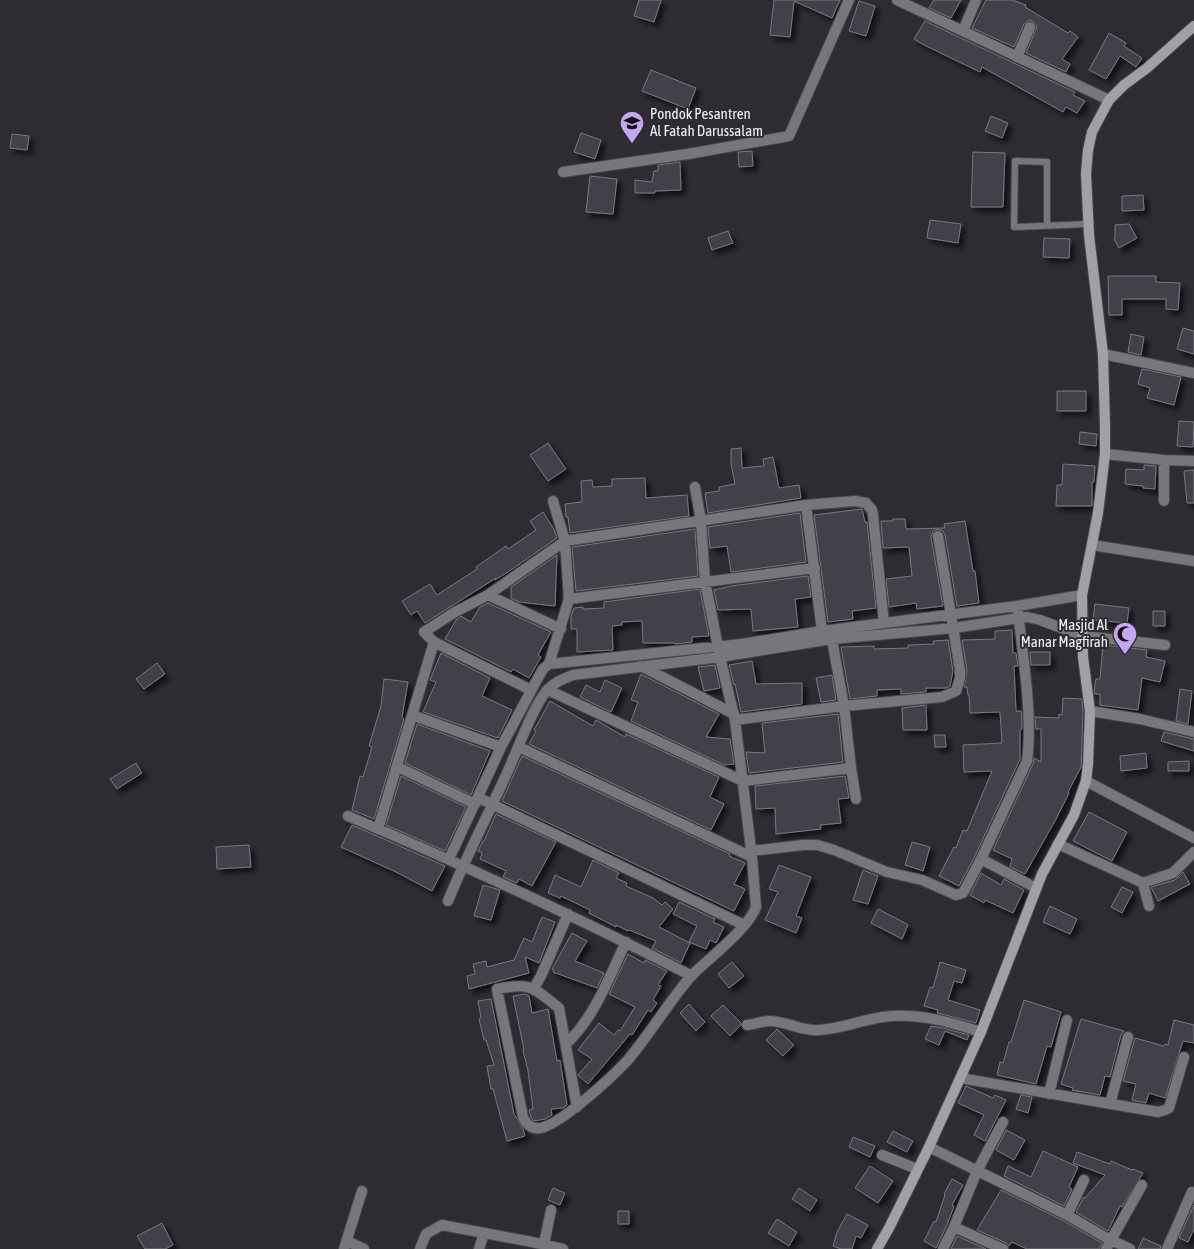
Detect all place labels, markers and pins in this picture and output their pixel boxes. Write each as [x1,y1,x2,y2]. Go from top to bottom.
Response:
place label: Pondok Pesantren Al Fatah Darussalam [650,105,763,139]
school or university icon: Pondok Pesantren Al Fatah Darussalam [619,110,645,144]
place label: Masjid Al Manar Magfirah [1021,616,1108,650]
mosque icon: Masjid Al Manar Magfirah [1112,621,1138,655]

